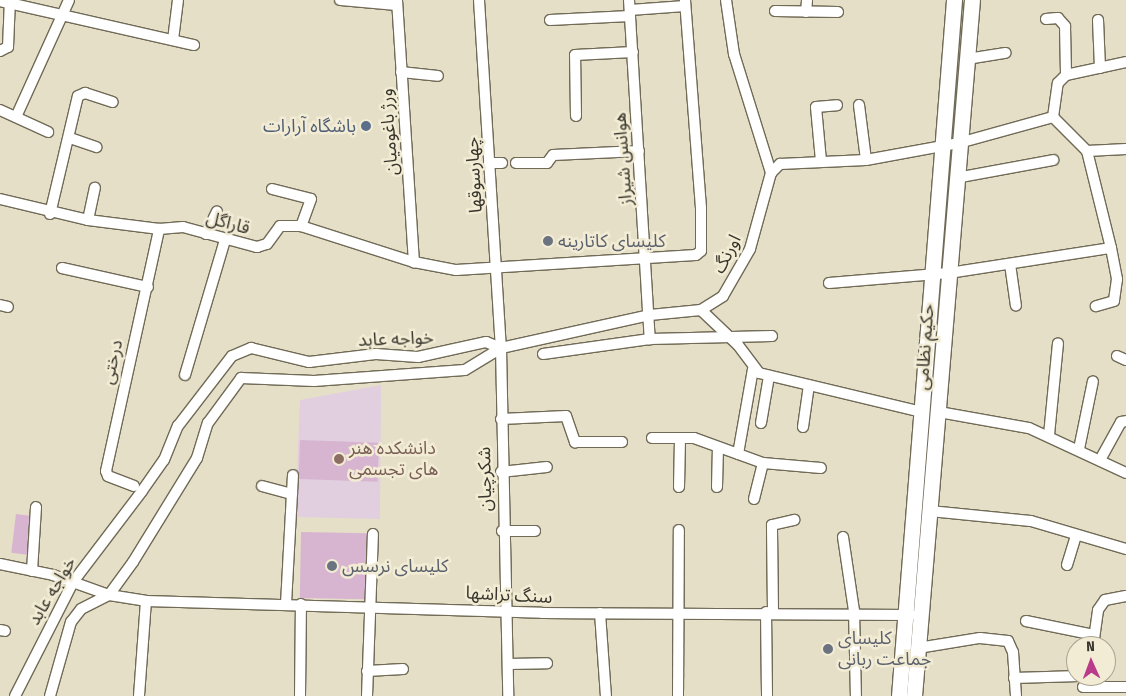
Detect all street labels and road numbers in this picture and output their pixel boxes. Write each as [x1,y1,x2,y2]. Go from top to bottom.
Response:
street label: ورژ باغومیان [375,88,403,176]
street label: هوانس شیراز [609,112,637,206]
street label: چهارسوقها [461,136,487,214]
street label: قاراگل [204,207,252,239]
street label: اورنگ [708,231,746,277]
street label: حکیم نظامی [911,303,939,391]
street label: خواجه عابد [358,327,434,351]
street label: درختی [96,338,128,386]
street label: شکرچیان [474,447,496,511]
street label: خواجه عابد [23,553,81,629]
street label: سنگ تراشها [465,582,553,608]

